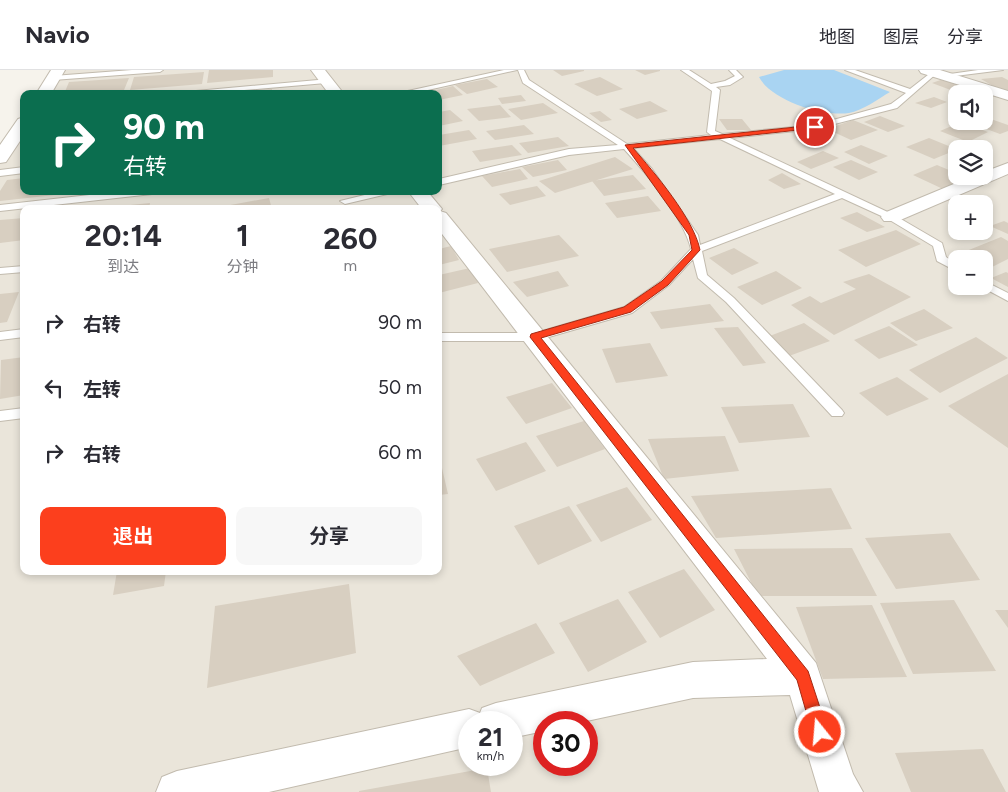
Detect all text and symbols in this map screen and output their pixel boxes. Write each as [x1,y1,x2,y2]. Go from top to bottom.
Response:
text: Navio [25,20,90,49]
text: 地图 [819,26,855,48]
text: 图层 [883,26,919,48]
text: 分享 [947,26,983,48]
map controls [948,85,993,295]
button: sound [948,85,993,130]
text: 90 m [123,106,205,148]
pin [794,106,836,148]
icon: right [40,110,105,175]
icon: arrive [801,113,829,141]
button: layers [948,140,993,185]
text: 右转 [123,153,167,180]
button: + [948,195,993,240]
text: 20:14 [85,217,162,254]
text: 1 [236,217,249,254]
text: 260 [323,220,377,257]
button: − [948,250,993,295]
text: m [344,256,357,275]
text: 到达 [107,257,139,276]
text: 分钟 [227,257,259,276]
icon: right [40,309,68,337]
text: 90 m [378,311,422,334]
text: 右转 [83,313,121,336]
icon: left [40,374,68,402]
text: 50 m [378,376,422,399]
text: 左转 [83,378,121,401]
icon: right [40,439,68,467]
text: 60 m [378,441,422,464]
text: 右转 [83,443,121,466]
button: 退出 [40,507,226,565]
button: 分享 [236,507,422,565]
position arrow [793,705,845,757]
speed limit sign: 30 [533,711,598,776]
text: 21 [478,722,503,752]
text: km/h [477,749,504,763]

